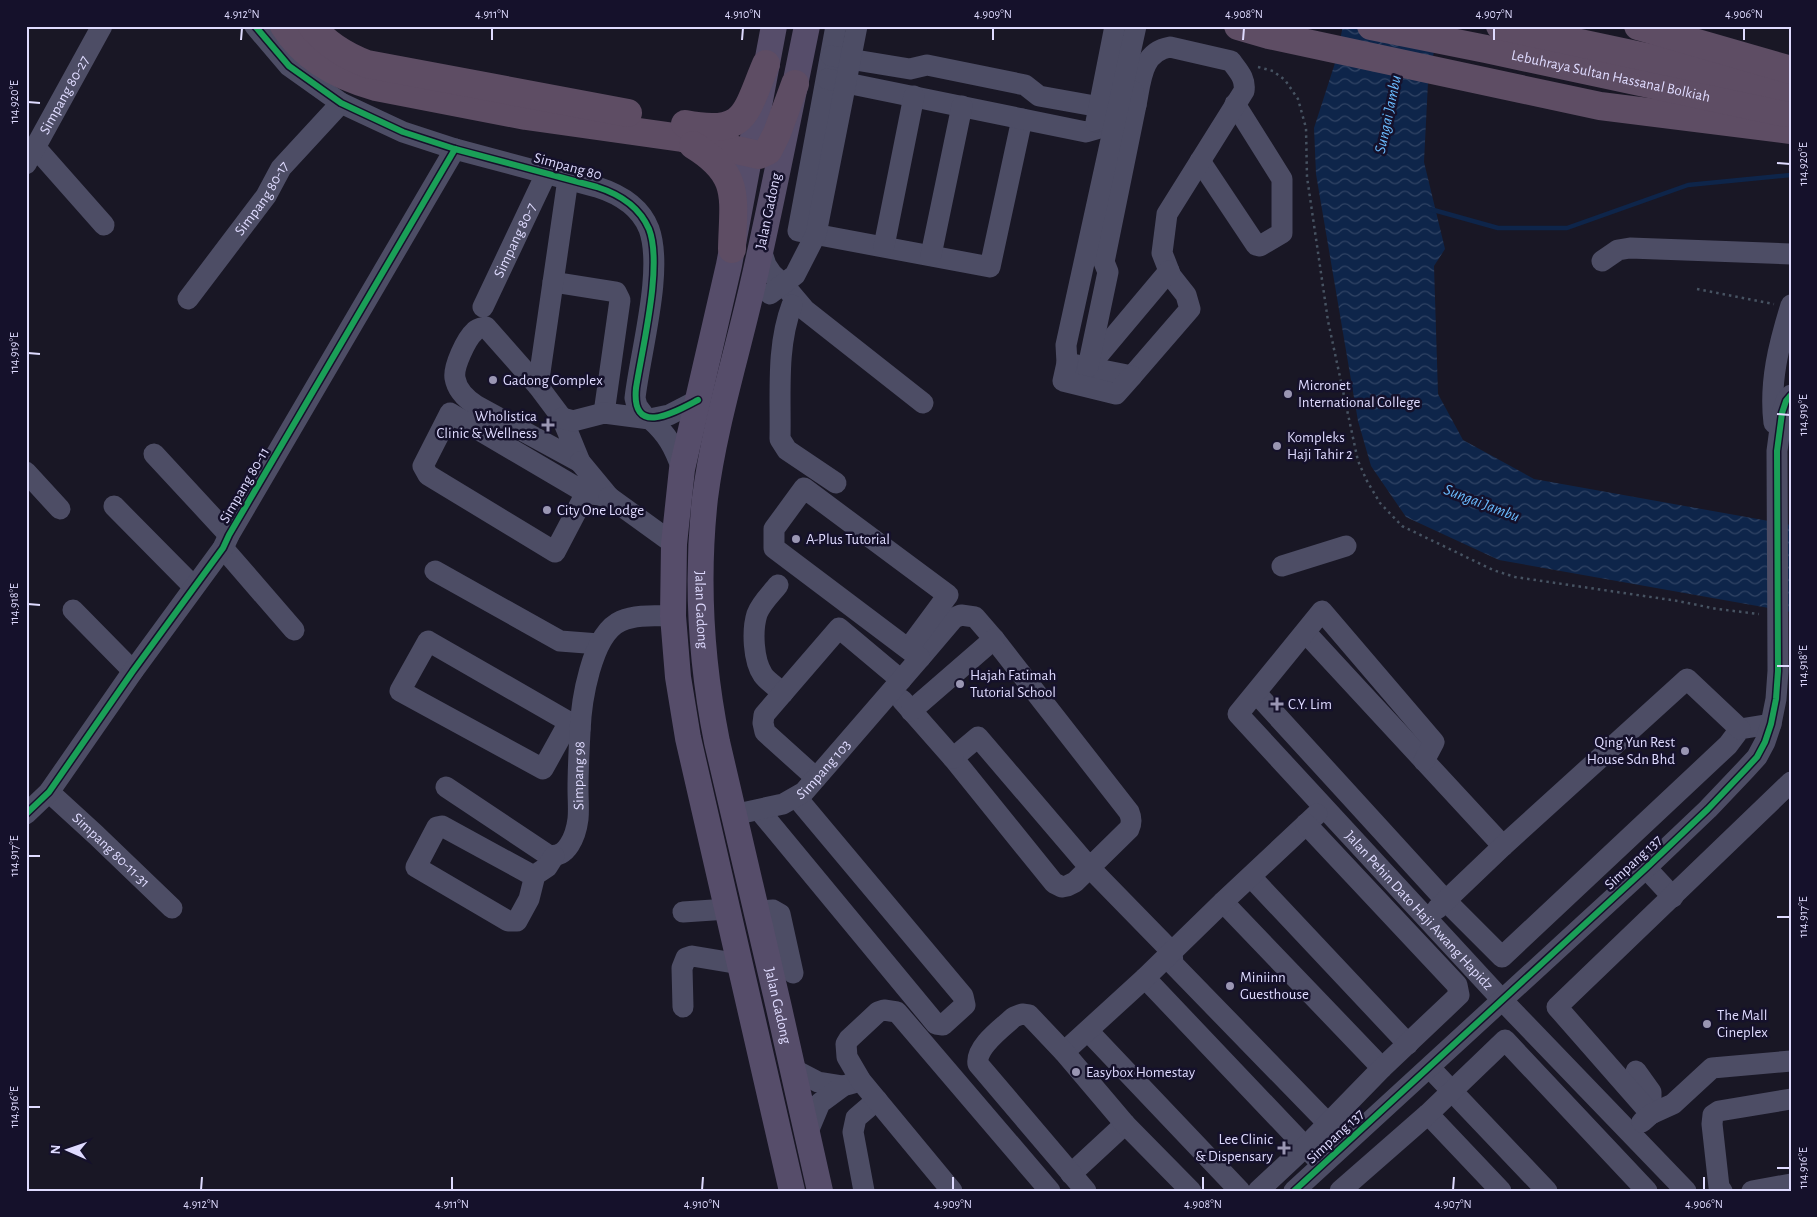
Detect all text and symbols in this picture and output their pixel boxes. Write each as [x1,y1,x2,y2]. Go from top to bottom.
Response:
text: 4.912°N [224,8,260,20]
text: 4.911°N [475,8,509,20]
text: 4.910°N [725,8,761,20]
text: 4.909°N [974,8,1012,20]
text: 4.908°N [1225,8,1263,20]
text: 4.907°N [1475,8,1513,20]
text: 4.906°N [1725,8,1763,20]
street label: Lebuhraya Sultan Hassanal Bolkiah [1510,48,1712,105]
street label: Simpang 80-27 [37,53,92,137]
water label: Sungai Jambu [1372,74,1404,155]
text: 114.920°E [8,80,20,124]
text: 114.920°E [1797,142,1809,186]
street label: Simpang 80 [532,150,604,183]
street label: Simpang 80-17 [232,158,292,238]
street label: Jalan Gadong [753,171,784,251]
street label: Simpang 80-7 [491,201,539,280]
text: 114.919°E [8,332,20,374]
place label: Gadong Complex [503,373,603,388]
marker: Gadong Complex [487,374,499,386]
place label: Micronet International College [1298,378,1420,410]
marker: Micronet International College [1282,388,1294,400]
text: 114.919°E [1797,394,1809,436]
place label: Wholistica Clinic & Wellness [437,409,537,441]
marker: Wholistica Clinic & Wellness [541,418,555,432]
place label: Kompleks Haji Tahir 2 [1287,430,1353,462]
marker: Kompleks Haji Tahir 2 [1271,440,1283,452]
street label: Simpang 80-11 [217,445,272,526]
water label: Sungai Jambu [1442,481,1522,525]
place label: City One Lodge [557,503,644,518]
marker: City One Lodge [541,504,553,516]
place label: A-Plus Tutorial [806,532,890,547]
marker: A-Plus Tutorial [790,533,802,545]
street label: Jalan Gadong [693,571,711,650]
text: 114.918°E [8,583,20,625]
text: 114.918°E [1797,645,1809,687]
place label: Hajah Fatimah Tutorial School [970,668,1056,700]
marker: Hajah Fatimah Tutorial School [954,678,966,690]
marker: C.Y. Lim [1270,697,1284,711]
place label: C.Y. Lim [1288,697,1332,712]
place label: Qing Yun Rest House Sdn Bhd [1587,735,1675,767]
street label: Simpang 103 [794,737,854,803]
street label: Simpang 98 [571,741,588,810]
marker: Qing Yun Rest House Sdn Bhd [1679,745,1691,757]
street label: Simpang 80-11-31 [69,810,153,890]
street label: Jalan Pehin Dato Haji Awang Hapidz [1342,828,1496,993]
street label: Simpang 137 [1602,832,1665,892]
text: 114.917°E [8,835,20,876]
text: 114.917°E [1797,896,1809,937]
street label: Jalan Gadong [762,966,794,1046]
place label: Miniinn Guesthouse [1240,970,1309,1002]
marker: Miniinn Guesthouse [1224,980,1236,992]
place label: The Mall Cineplex [1717,1008,1768,1040]
marker: The Mall Cineplex [1701,1018,1713,1030]
place label: Easybox Homestay [1086,1065,1196,1080]
marker: Easybox Homestay [1070,1066,1082,1078]
text: 114.916°E [8,1086,20,1128]
street label: Simpang 137 [1304,1106,1367,1166]
north arrow [42,1124,92,1174]
place label: Lee Clinic & Dispensary [1195,1132,1274,1164]
marker: Lee Clinic & Dispensary [1277,1141,1291,1155]
text: N [49,1144,63,1155]
text: 114.916°E [1797,1147,1809,1189]
text: 4.912°N [183,1198,219,1210]
text: 4.911°N [435,1198,469,1210]
text: 4.910°N [684,1198,720,1210]
text: 4.909°N [934,1198,972,1210]
text: 4.908°N [1184,1198,1222,1210]
text: 4.907°N [1434,1198,1472,1210]
text: 4.906°N [1685,1198,1723,1210]

